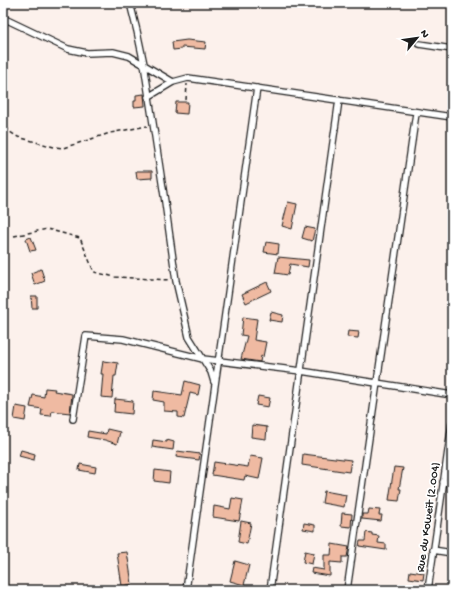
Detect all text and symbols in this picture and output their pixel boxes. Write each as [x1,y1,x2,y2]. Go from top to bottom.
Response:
north arrow [397,18,437,58]
text: N [417,28,431,40]
street label: Rue du Koweït (2.004) [414,461,444,573]

